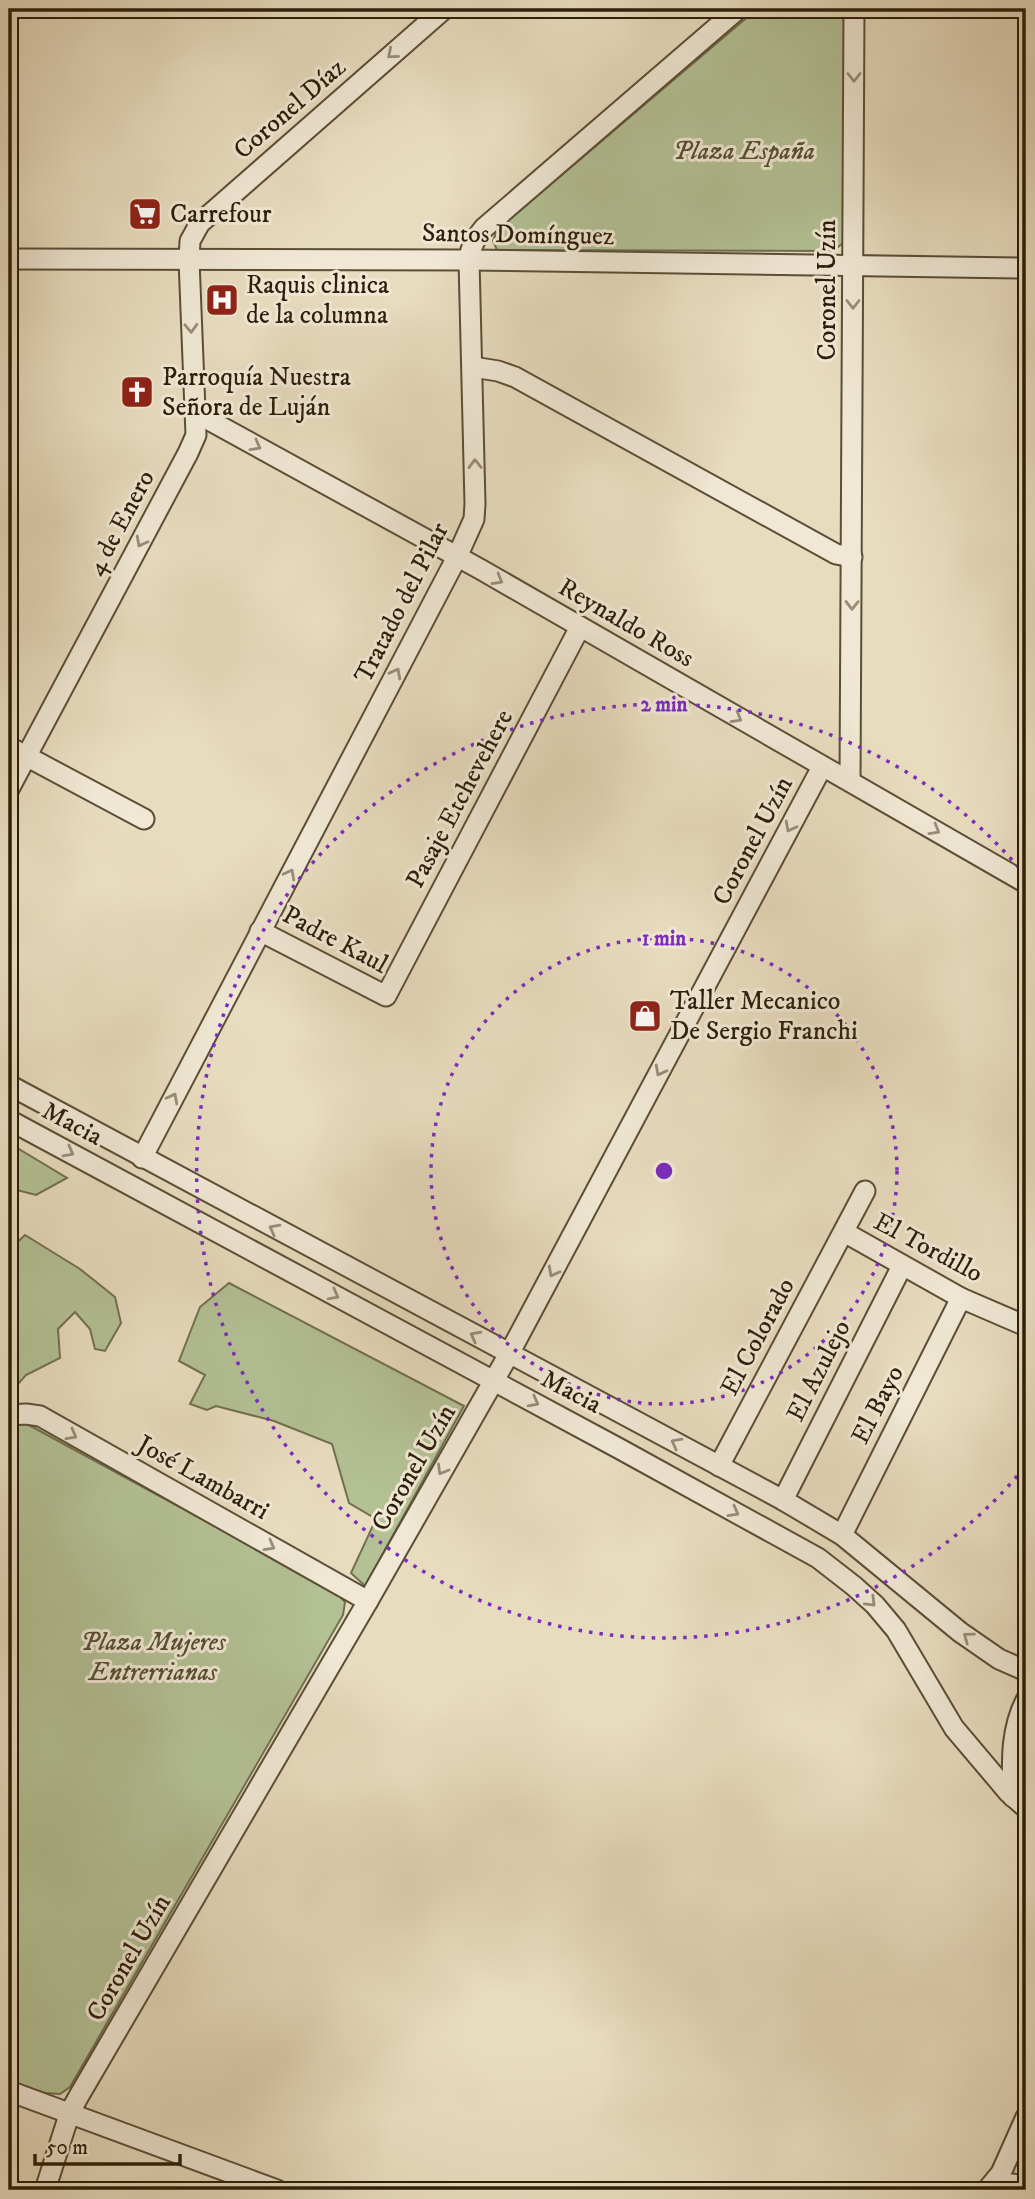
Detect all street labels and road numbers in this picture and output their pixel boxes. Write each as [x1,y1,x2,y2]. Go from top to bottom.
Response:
street label: Coronel Díaz [227,51,353,167]
street label: Santos Domínguez [422,217,614,253]
street label: Coronel Uzín [811,219,844,360]
street label: 4 de Enero [79,465,163,581]
street label: Tratado del Pilar [347,517,457,689]
street label: Reynaldo Ross [552,571,700,675]
street label: Pasaje Etchevehere [399,704,521,894]
street label: Coronel Uzín [705,771,801,911]
street label: Padre Kaul [277,898,394,982]
street label: Macia [36,1094,108,1154]
street label: El Tordillo [868,1206,988,1290]
street label: El Colorado [713,1273,803,1401]
street label: El Azulejo [779,1315,859,1427]
street label: El Bayo [844,1360,912,1450]
street label: Macia [535,1362,607,1422]
street label: Coronel Uzín [364,1398,464,1537]
street label: José Lambarri [129,1427,275,1528]
street label: Coronel Uzín [79,1888,179,2027]

